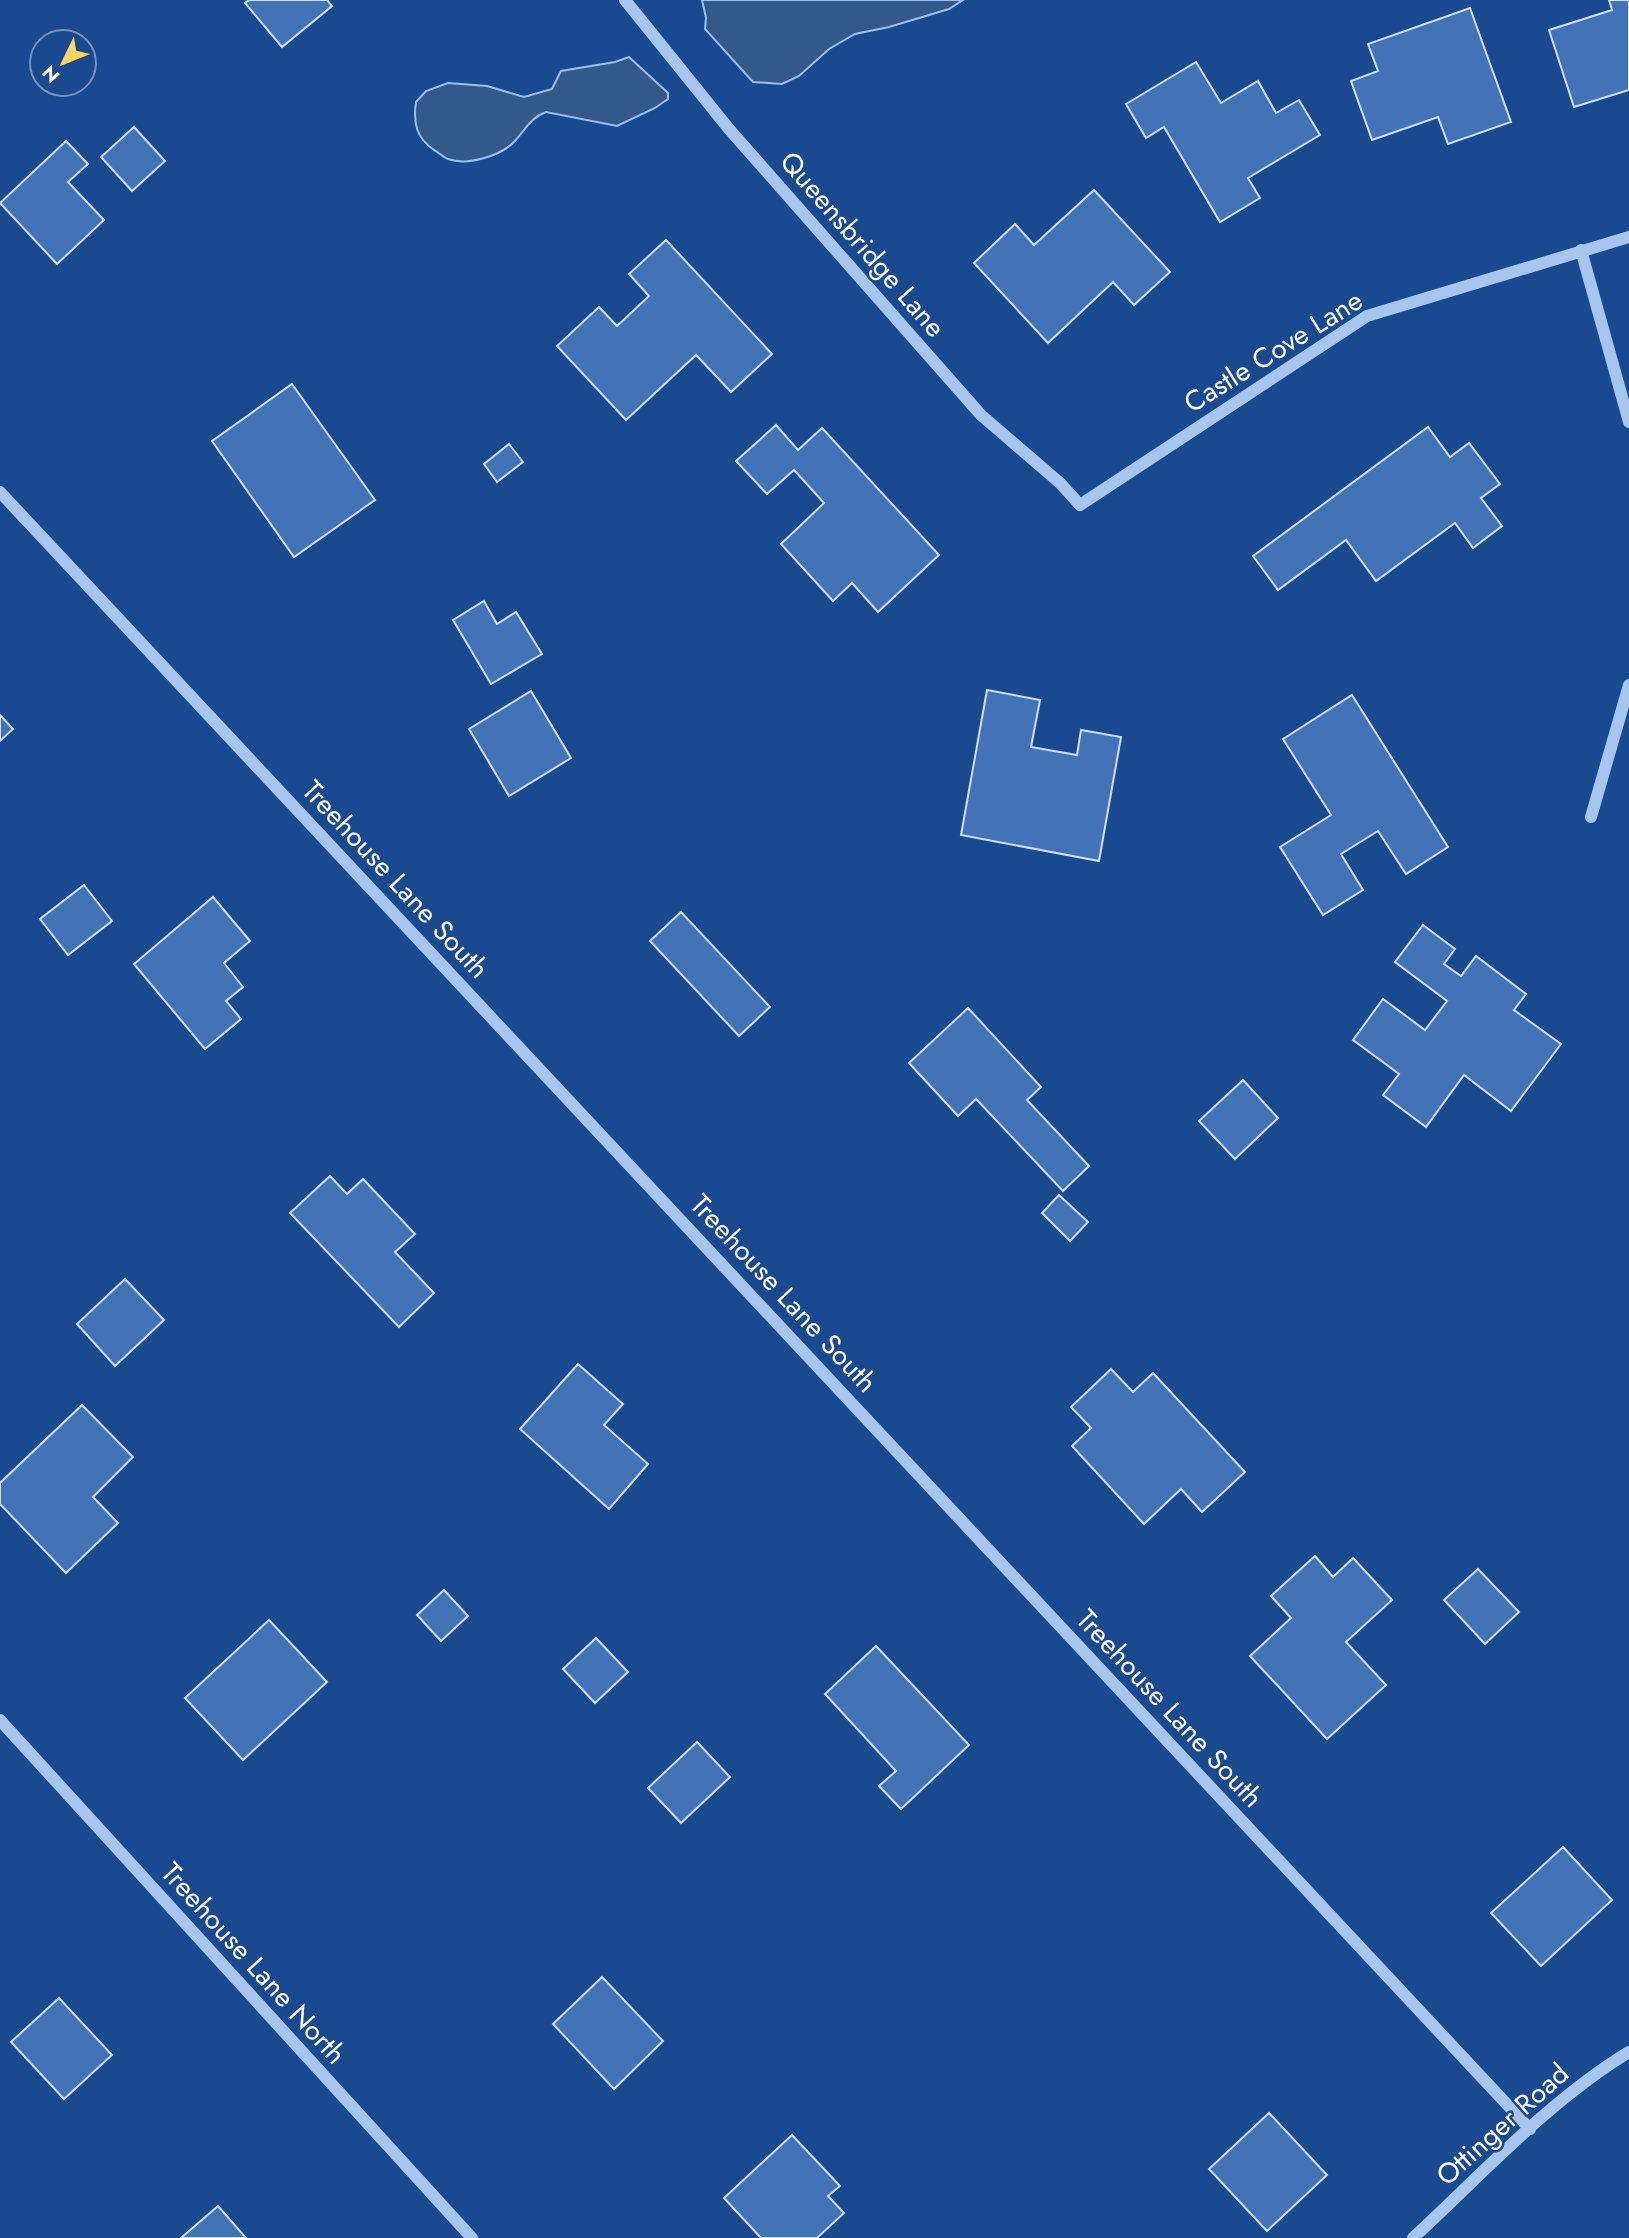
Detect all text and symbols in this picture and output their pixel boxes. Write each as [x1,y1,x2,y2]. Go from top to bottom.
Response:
north arrow [28,28,98,98]
text: N [36,60,66,89]
street label: Queensbridge Lane [770,142,955,346]
street label: Castle Cove Lane [1176,280,1371,423]
street label: Treehouse Lane South [293,771,499,988]
street label: Treehouse Lane South [681,1185,887,1402]
street label: Treehouse Lane South [1067,1600,1273,1817]
street label: Treehouse Lane North [152,1853,356,2073]
street label: Ottinger Road [1427,2053,1578,2195]

